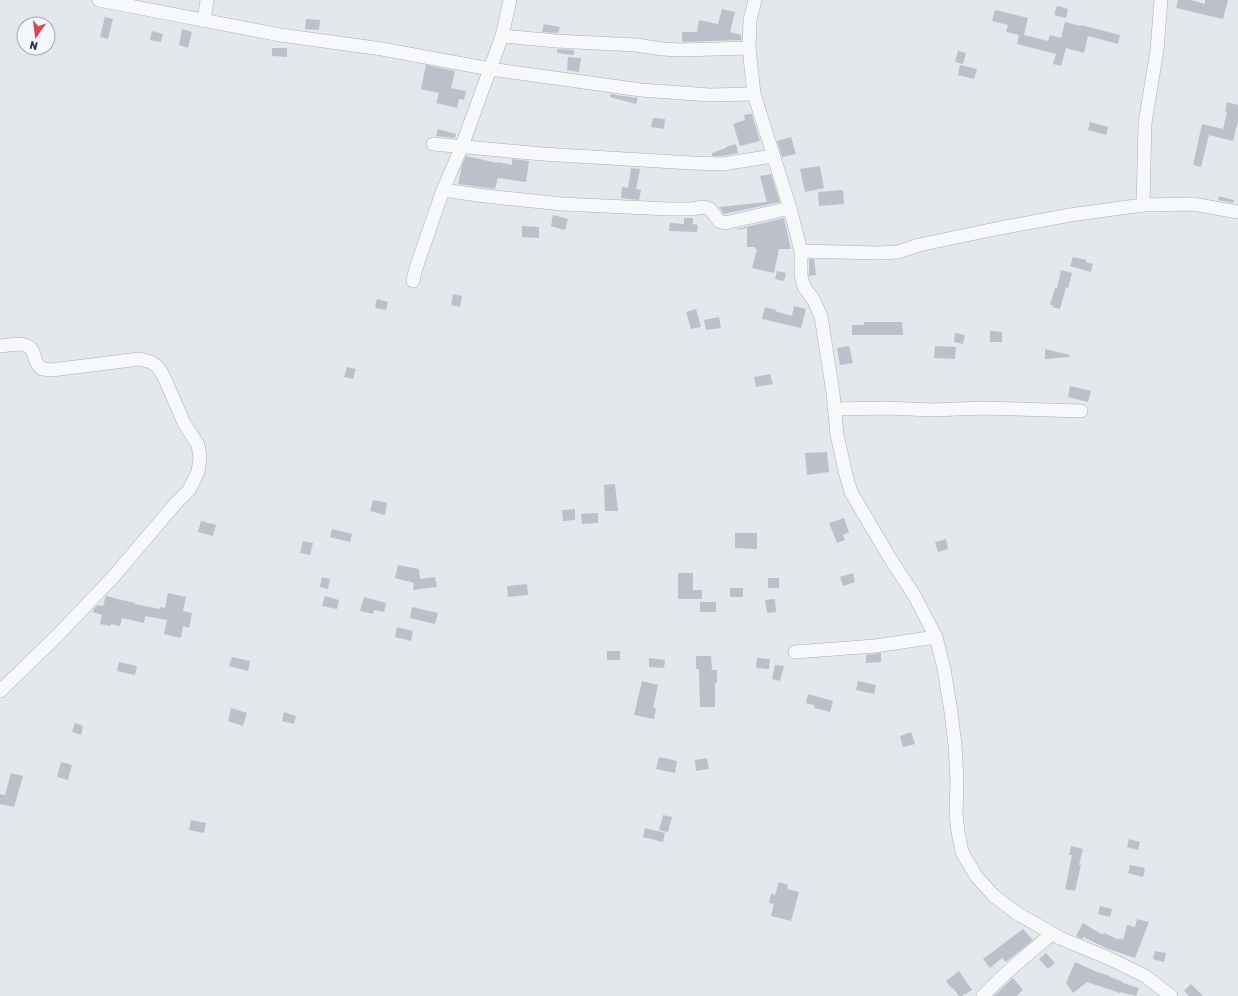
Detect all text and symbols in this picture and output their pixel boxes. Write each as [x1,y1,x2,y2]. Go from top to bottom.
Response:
north arrow [16,16,56,56]
text: N [28,38,39,52]

